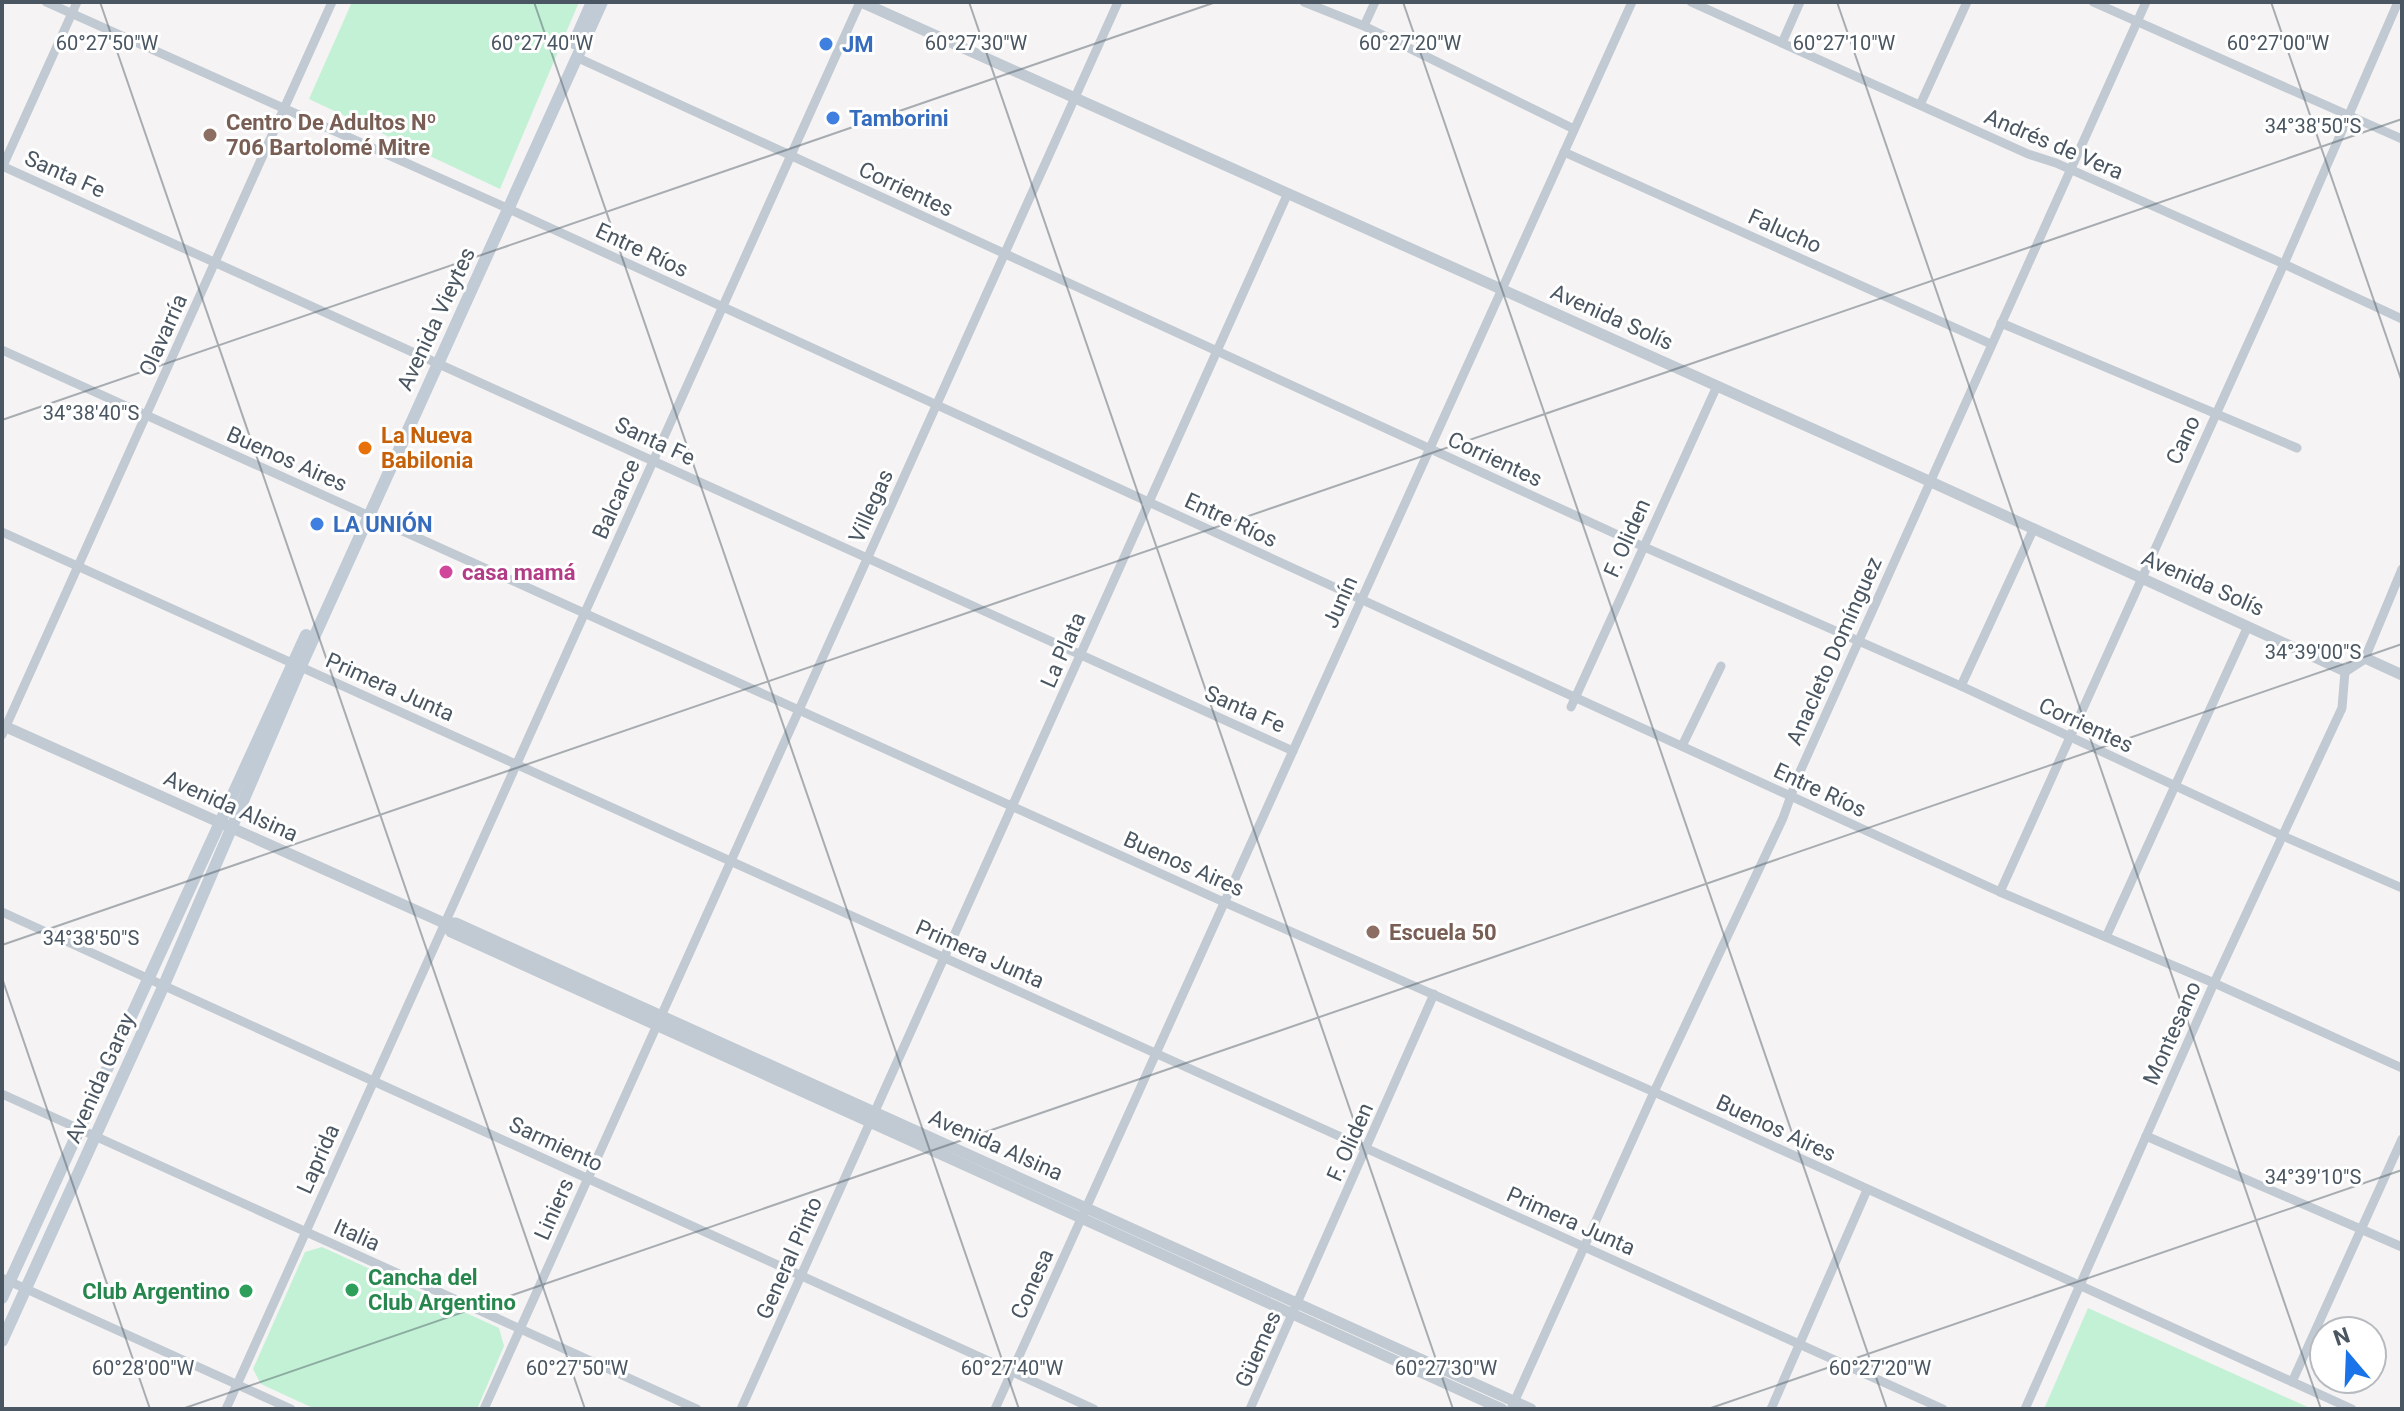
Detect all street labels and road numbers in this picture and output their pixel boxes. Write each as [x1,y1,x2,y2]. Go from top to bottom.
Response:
street label: Andrés de Vera [1981,104,2127,184]
street label: Santa Fe [21,145,109,203]
street label: Corrientes [855,156,957,222]
street label: Falucho [1745,204,1825,258]
street label: Entre Ríos [592,218,692,282]
street label: Avenida Vieytes [392,244,480,394]
street label: Avenida Solís [1547,279,1677,355]
street label: Olavarría [134,290,192,380]
street label: Santa Fe [611,412,699,470]
street label: Cano [2161,412,2205,468]
street label: Buenos Aires [223,421,351,497]
street label: Corrientes [1444,426,1546,492]
street label: Balcarce [587,455,645,543]
street label: Villegas [844,466,898,546]
street label: Entre Ríos [1181,488,1281,552]
street label: F. Oliden [1599,495,1655,581]
street label: Avenida Solís [2138,545,2268,621]
street label: Anacleto Domínguez [1781,553,1887,749]
street label: Junín [1318,572,1362,632]
street label: La Plata [1035,609,1091,691]
street label: Primera Junta [322,648,458,726]
street label: Santa Fe [1201,680,1289,738]
street label: Corrientes [2035,692,2137,758]
street label: Entre Ríos [1770,758,1870,822]
street label: Avenida Alsina [160,765,302,847]
street label: Buenos Aires [1120,826,1248,902]
street label: Primera Junta [912,915,1048,993]
street label: Montesano [2138,977,2206,1089]
street label: Avenida Garay [60,1009,140,1147]
street label: Buenos Aires [1712,1089,1840,1167]
street label: F. Oliden [1322,1099,1378,1185]
street label: Avenida Alsina [925,1104,1067,1186]
street label: Sarmiento [505,1111,607,1177]
street label: Laprida [292,1120,344,1198]
street label: Liniers [529,1174,579,1244]
street label: Primera Junta [1503,1182,1639,1260]
street label: General Pinto [751,1193,827,1323]
street label: Italia [330,1214,384,1256]
street label: Conesa [1006,1245,1058,1323]
street label: Güemes [1230,1307,1286,1391]

